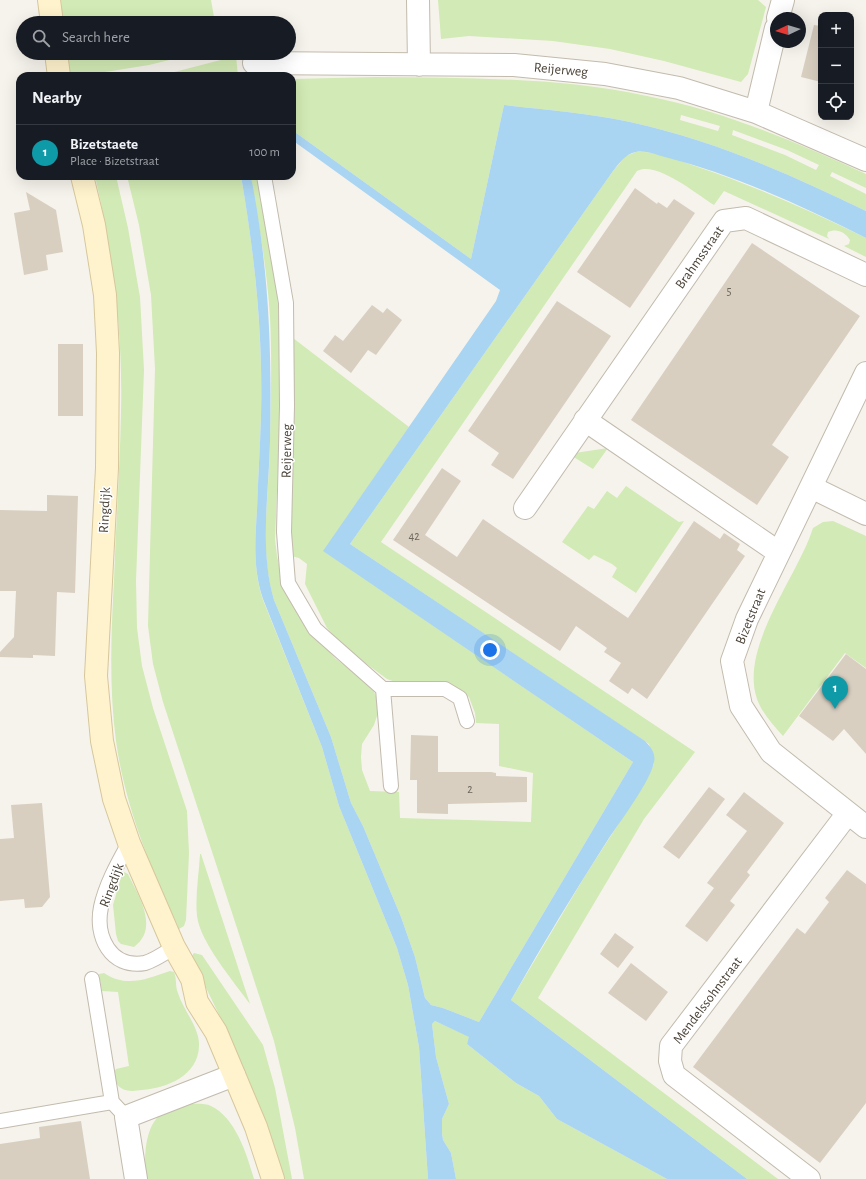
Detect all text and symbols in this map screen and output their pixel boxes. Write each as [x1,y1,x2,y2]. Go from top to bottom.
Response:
north arrow [770,12,806,48]
map controls [818,12,854,120]
button: + [818,12,854,48]
search box [16,16,296,60]
icon: search [30,27,52,49]
text: Search here [62,30,130,45]
button: − [818,48,854,84]
street label: Reijerweg [533,61,589,79]
button: locate [818,84,854,120]
text: Nearby [32,89,82,106]
text: Bizetstaete [70,137,138,152]
text: 1 [43,146,47,159]
text: 100 m [249,146,280,159]
text: Place · Bizetstraat [70,155,159,168]
street label: Brahmsstraat [673,223,727,292]
house number: 5 [726,285,732,297]
street label: Reijerweg [280,424,294,478]
street label: Ringdijk [97,486,113,533]
house number: 42 [408,530,420,542]
street label: Bizetstraat [733,586,769,646]
your location [480,640,500,660]
pin: 1 [822,676,848,709]
house number: 2 [467,783,473,795]
street label: Ringdijk [97,861,127,909]
street label: Mendelssohnstraat [671,954,745,1047]

